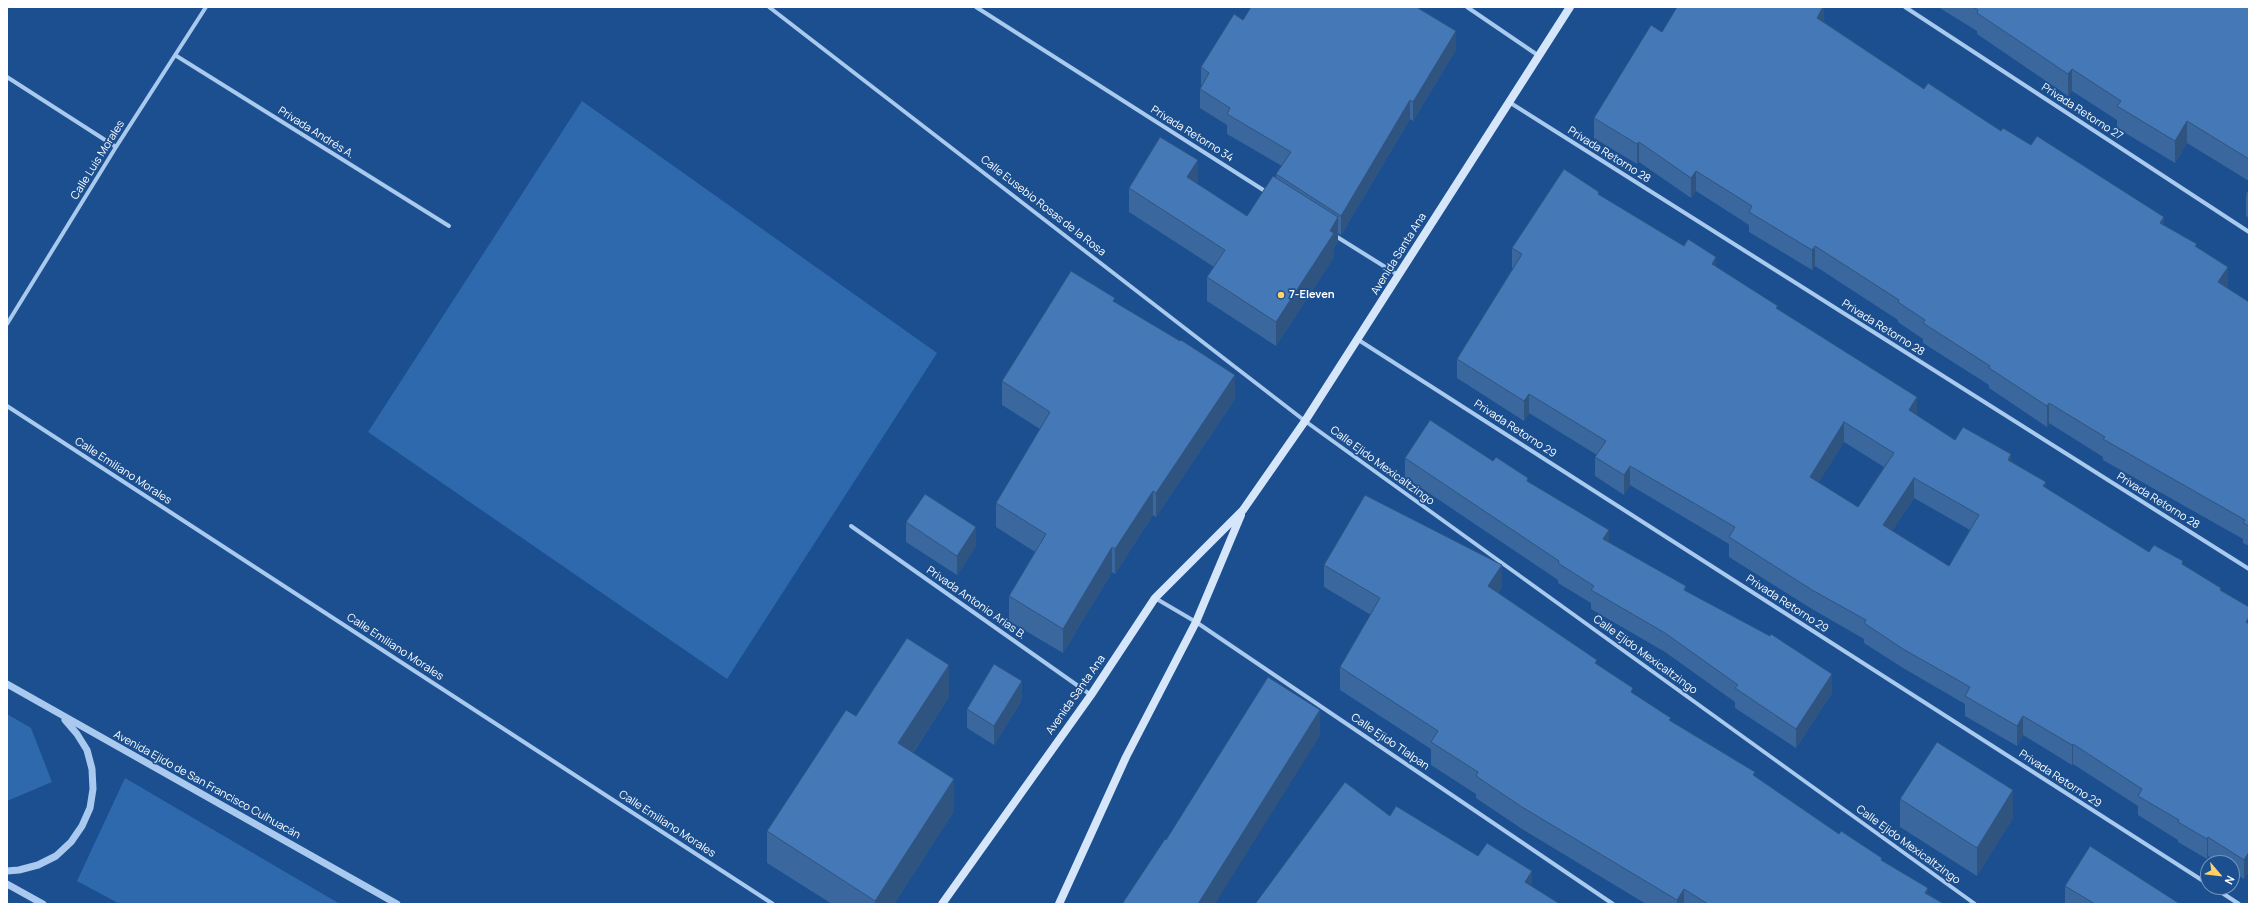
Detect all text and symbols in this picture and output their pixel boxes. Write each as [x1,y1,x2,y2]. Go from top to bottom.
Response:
street label: Privada Retorno 27 [2039,81,2125,143]
street label: Privada Retorno 34 [1148,103,1236,165]
street label: Privada Andrés A. [275,104,357,162]
street label: Calle Luis Morales [68,118,128,202]
street label: Privada Retorno 28 [1565,124,1653,186]
street label: Calle Eusebio Rosas de la Rosa [978,153,1108,259]
street label: Avenida Santa Ana [1369,211,1429,297]
place label: 7-Eleven [1289,288,1335,302]
marker: 7-Eleven [1276,290,1286,300]
street label: Privada Retorno 28 [1839,297,1927,359]
street label: Privada Retorno 29 [1471,397,1559,461]
street label: Calle Ejido Mexicaltzingo [1327,424,1437,508]
street label: Calle Emiliano Morales [72,435,174,507]
street label: Privada Retorno 28 [2114,470,2202,532]
street label: Privada Antonio Arias B. [924,564,1028,642]
street label: Privada Retorno 29 [1743,572,1831,636]
street label: Calle Emiliano Morales [344,611,446,683]
street label: Calle Ejido Mexicaltzingo [1590,613,1700,697]
street label: Avenida Santa Ana [1044,653,1108,737]
street label: Calle Ejido Tlalpan [1348,711,1432,773]
street label: Avenida Ejido de San Francisco Culhuacán [111,728,303,842]
street label: Privada Retorno 29 [2016,747,2104,811]
street label: Calle Emiliano Morales [616,788,718,860]
street label: Calle Ejido Mexicaltzingo [1853,803,1963,887]
north arrow [2200,855,2240,895]
text: N [2222,873,2239,887]

